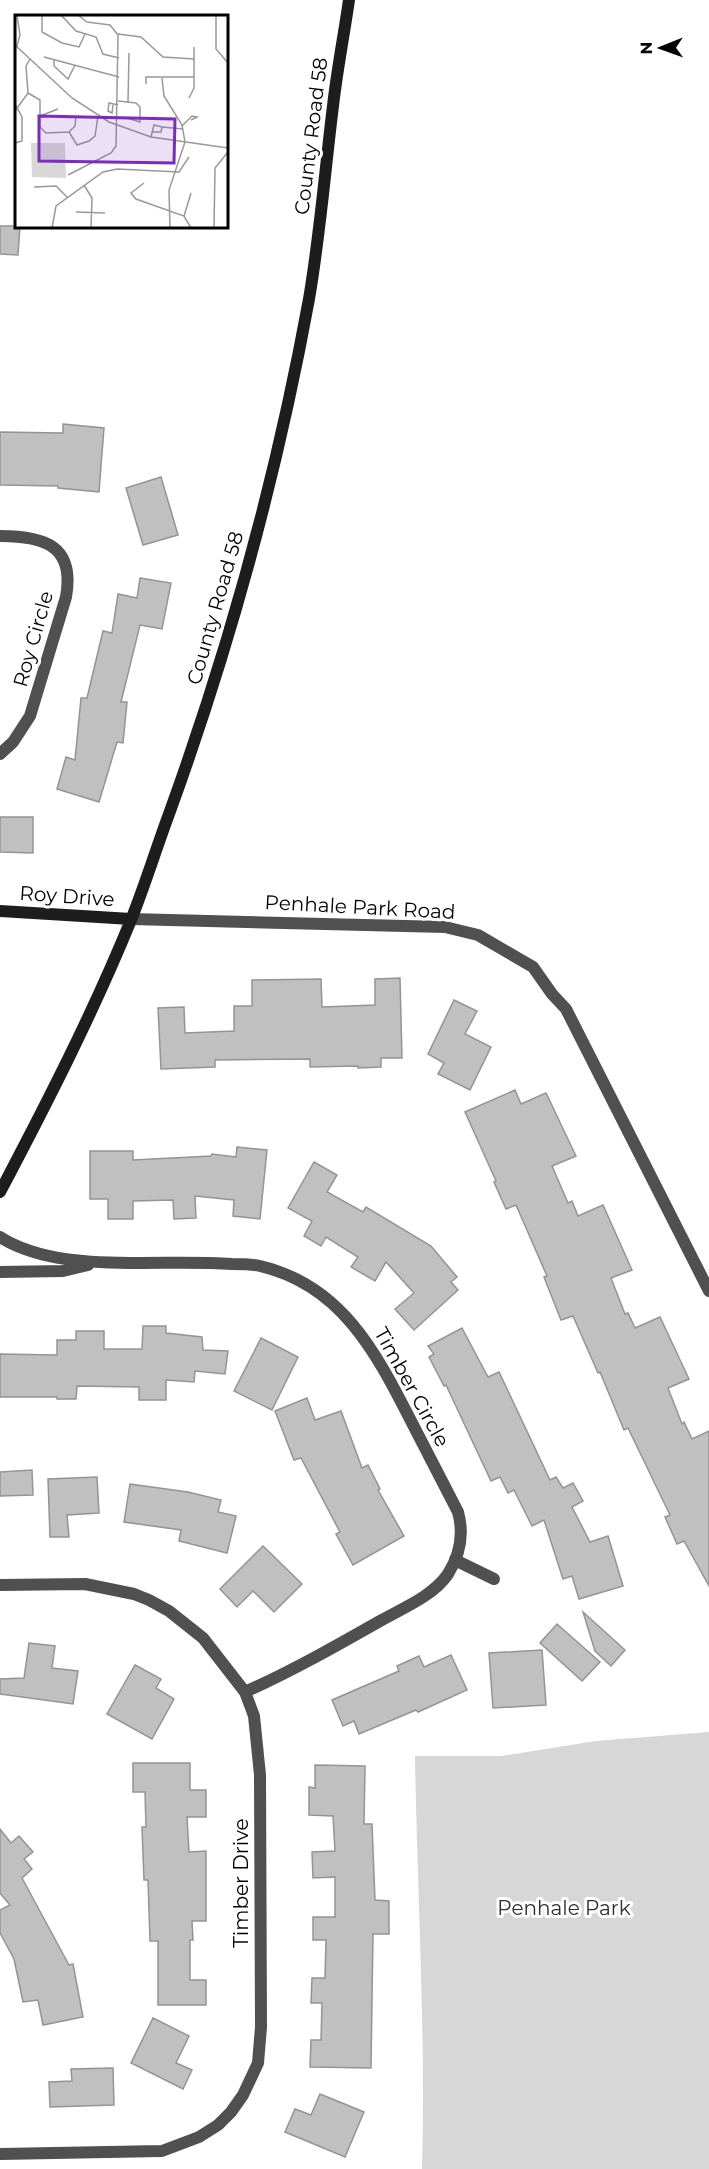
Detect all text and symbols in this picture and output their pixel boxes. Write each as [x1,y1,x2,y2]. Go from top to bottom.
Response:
inset map [15,15,228,228]
north arrow [631,18,691,78]
text: N [637,42,656,55]
street label: County Road 58 [289,56,333,216]
street label: County Road 58 [182,529,248,687]
street label: Roy Circle [8,588,58,690]
street label: Roy Drive [19,881,115,911]
street label: Penhale Park Road [264,890,456,924]
street label: Timber Circle [369,1323,455,1451]
street label: Timber Drive [229,1818,253,1948]
park label: Penhale Park [497,1896,631,1920]

